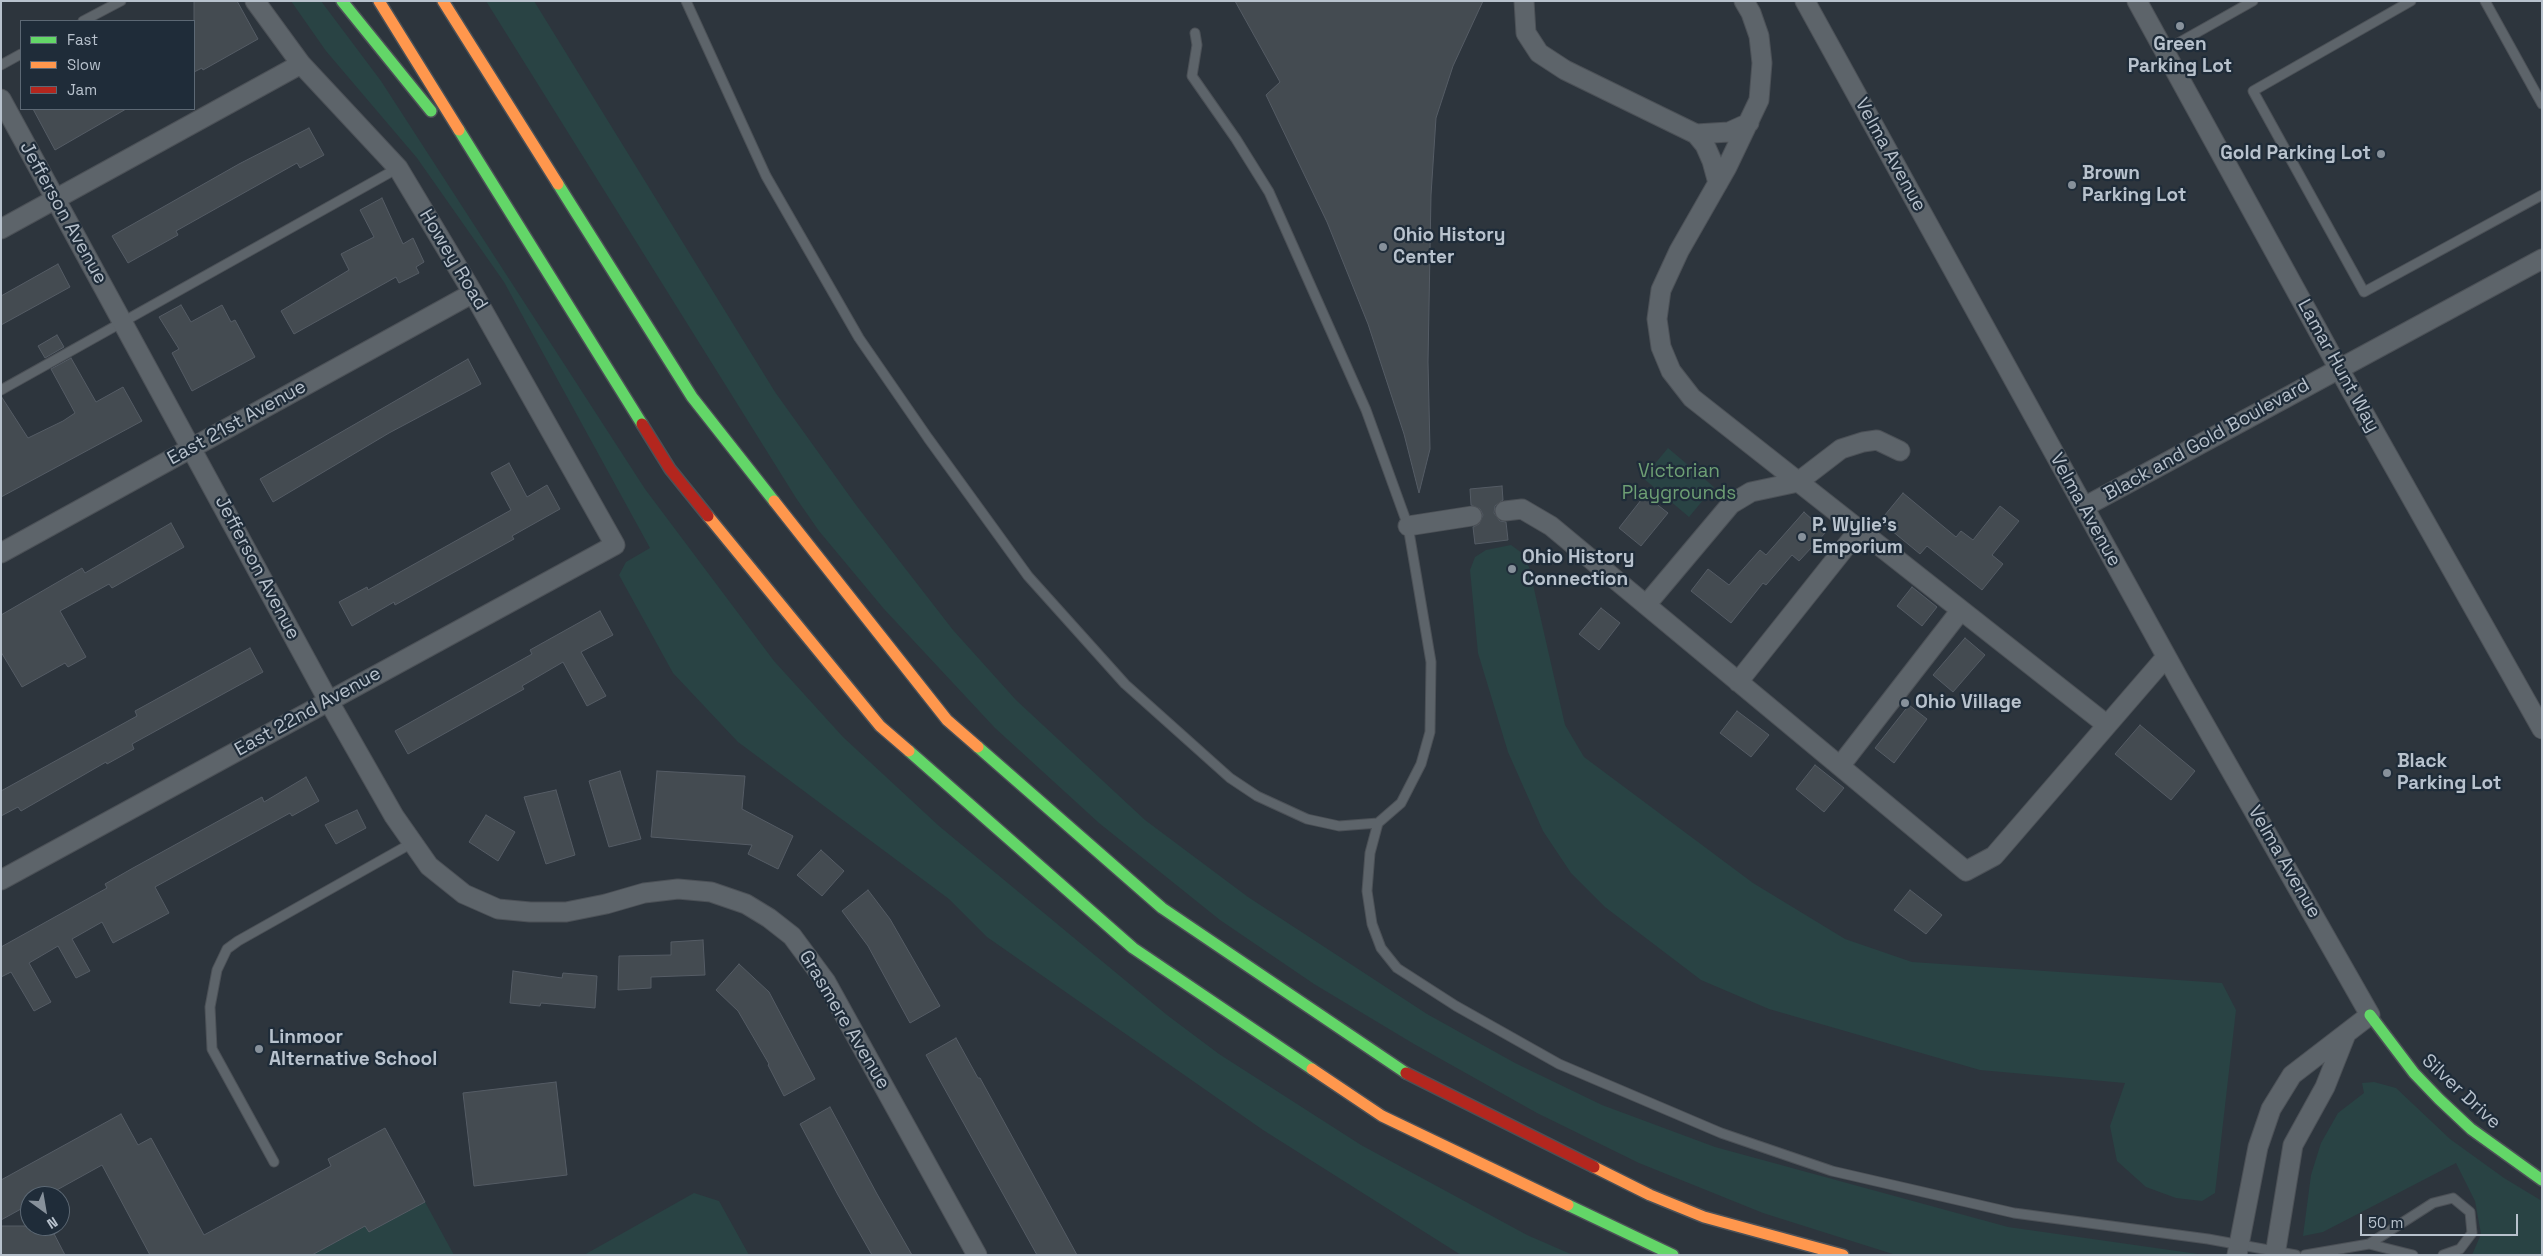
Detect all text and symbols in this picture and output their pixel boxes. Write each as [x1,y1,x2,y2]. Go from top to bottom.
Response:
legend [20,20,195,110]
marker: Green Parking Lot [2174,20,2186,32]
text: Fast [67,30,98,49]
place label: Green Parking Lot [2128,34,2232,78]
text: Slow [67,55,101,74]
text: Jam [67,80,97,99]
street label: Velma Avenue [1849,94,1931,216]
street label: Jefferson Avenue [14,138,112,288]
place label: Gold Parking Lot [2220,143,2371,165]
marker: Gold Parking Lot [2375,148,2387,160]
place label: Brown Parking Lot [2082,163,2186,207]
marker: Brown Parking Lot [2066,179,2078,191]
street label: Howey Road [414,206,492,314]
place label: Ohio History Center [1393,225,1506,269]
marker: Ohio History Center [1377,241,1389,253]
street label: Lamar Hunt Way [2292,296,2384,436]
street label: Black and Gold Boulevard [2100,374,2314,506]
street label: East 21st Avenue [164,375,310,471]
street label: Velma Avenue [2044,449,2126,571]
park label: Victorian Playgrounds [1622,461,1736,505]
street label: Jefferson Avenue [210,492,304,644]
place label: P. Wylie's Emporium [1812,515,1903,559]
marker: P. Wylie's Emporium [1796,531,1808,543]
place label: Ohio History Connection [1522,547,1635,591]
marker: Ohio History Connection [1506,563,1518,575]
street label: East 22nd Avenue [231,662,385,762]
place label: Ohio Village [1915,692,2022,714]
marker: Ohio Village [1899,697,1911,709]
place label: Black Parking Lot [2397,751,2501,795]
marker: Black Parking Lot [2381,767,2393,779]
street label: Velma Avenue [2243,802,2325,922]
street label: Grasmere Avenue [794,946,894,1094]
place label: Linmoor Alternative School [269,1027,437,1071]
marker: Linmoor Alternative School [253,1043,265,1055]
street label: Silver Drive [2417,1050,2505,1134]
north arrow [20,1186,70,1236]
scale bar [2363,1204,2520,1236]
text: N [44,1213,61,1233]
text: 50 m [2368,1213,2403,1232]

